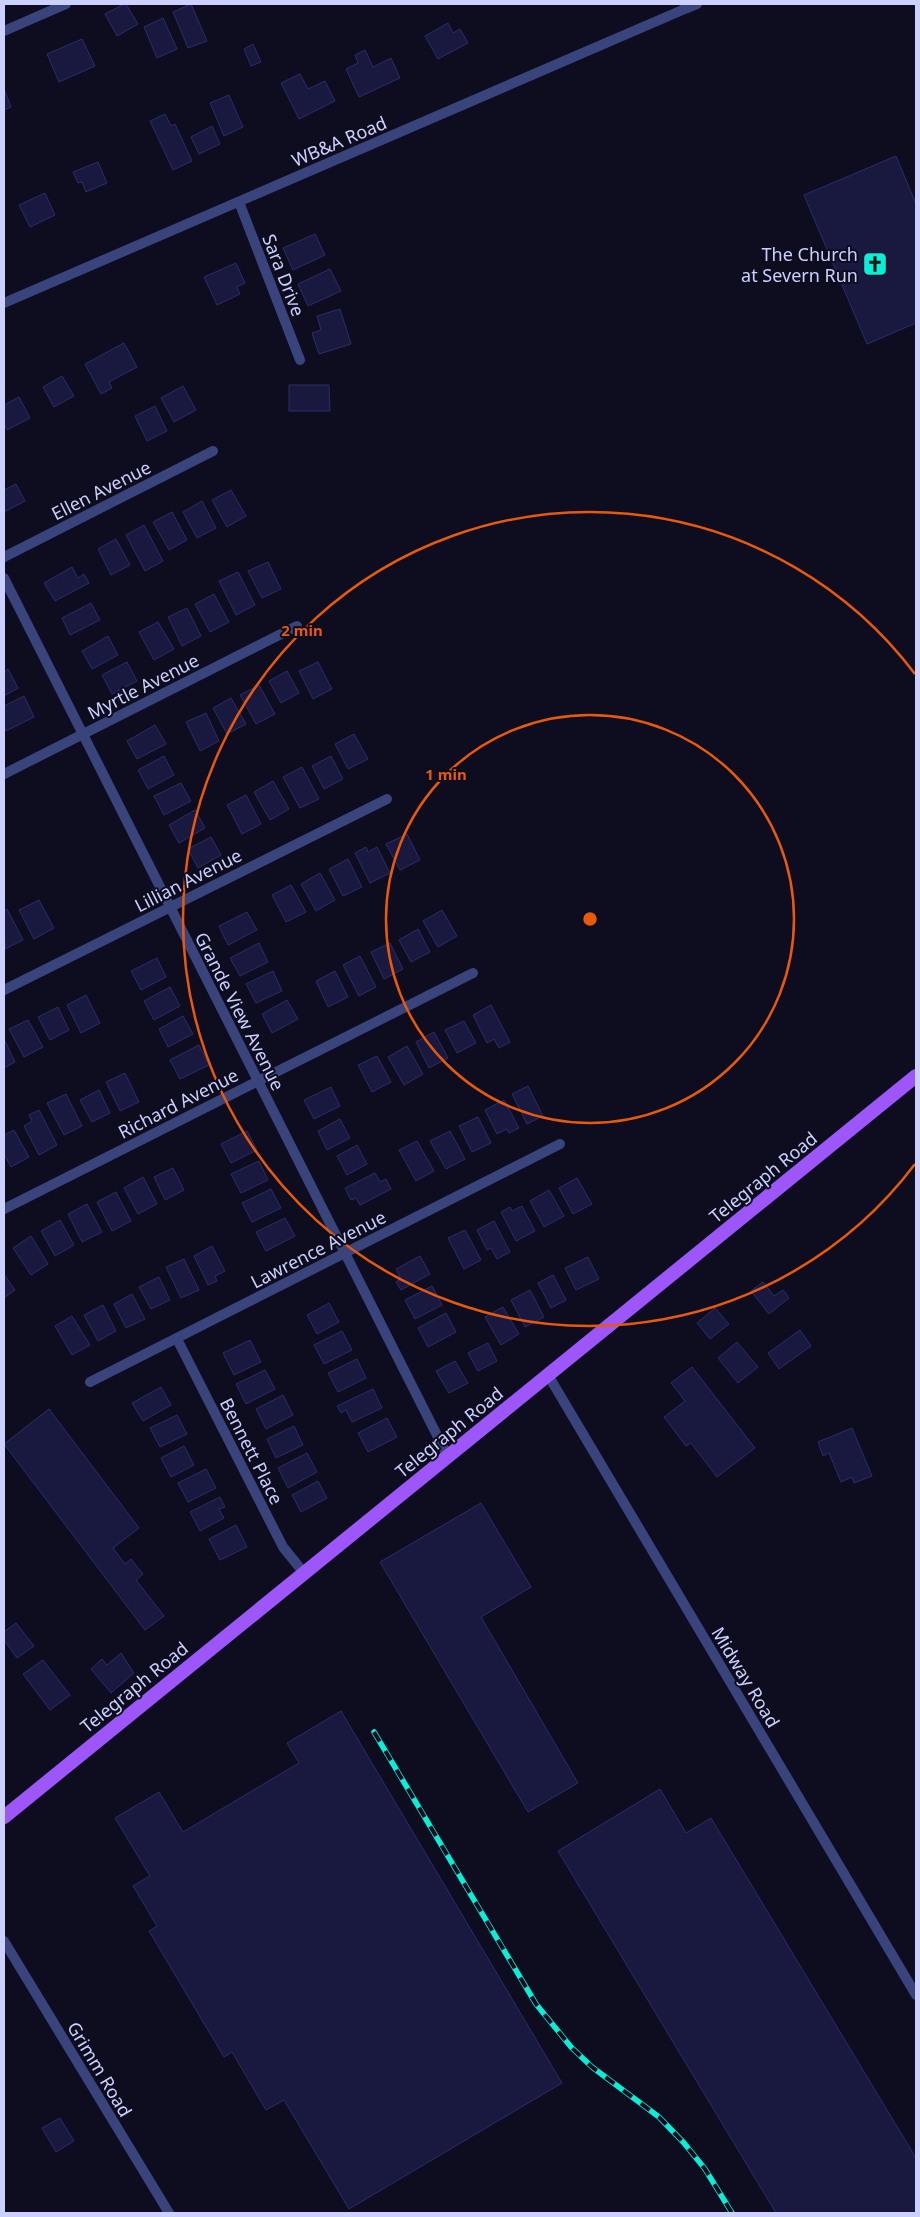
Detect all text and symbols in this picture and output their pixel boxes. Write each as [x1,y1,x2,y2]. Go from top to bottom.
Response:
street label: WB&A Road [288,110,390,172]
street label: Sara Drive [257,230,311,320]
place label: The Church at Severn Run [741,242,858,287]
church icon: The Church at Severn Run [862,251,888,277]
street label: Ellen Avenue [47,455,155,525]
text: 2 min [281,620,323,640]
street label: Myrtle Avenue [83,648,203,724]
text: 1 min [425,764,467,784]
street label: Lillian Avenue [130,843,246,917]
centre of rings [581,910,599,928]
street label: Grande View Avenue [190,928,290,1094]
street label: Richard Avenue [114,1062,242,1144]
street label: Telegraph Road [704,1126,822,1228]
street label: Lawrence Avenue [246,1205,390,1293]
street label: Telegraph Road [390,1381,508,1483]
street label: Bennett Place [215,1394,289,1508]
street label: Midway Road [707,1622,785,1732]
street label: Telegraph Road [75,1636,193,1738]
street label: Grimm Road [62,2017,138,2121]

